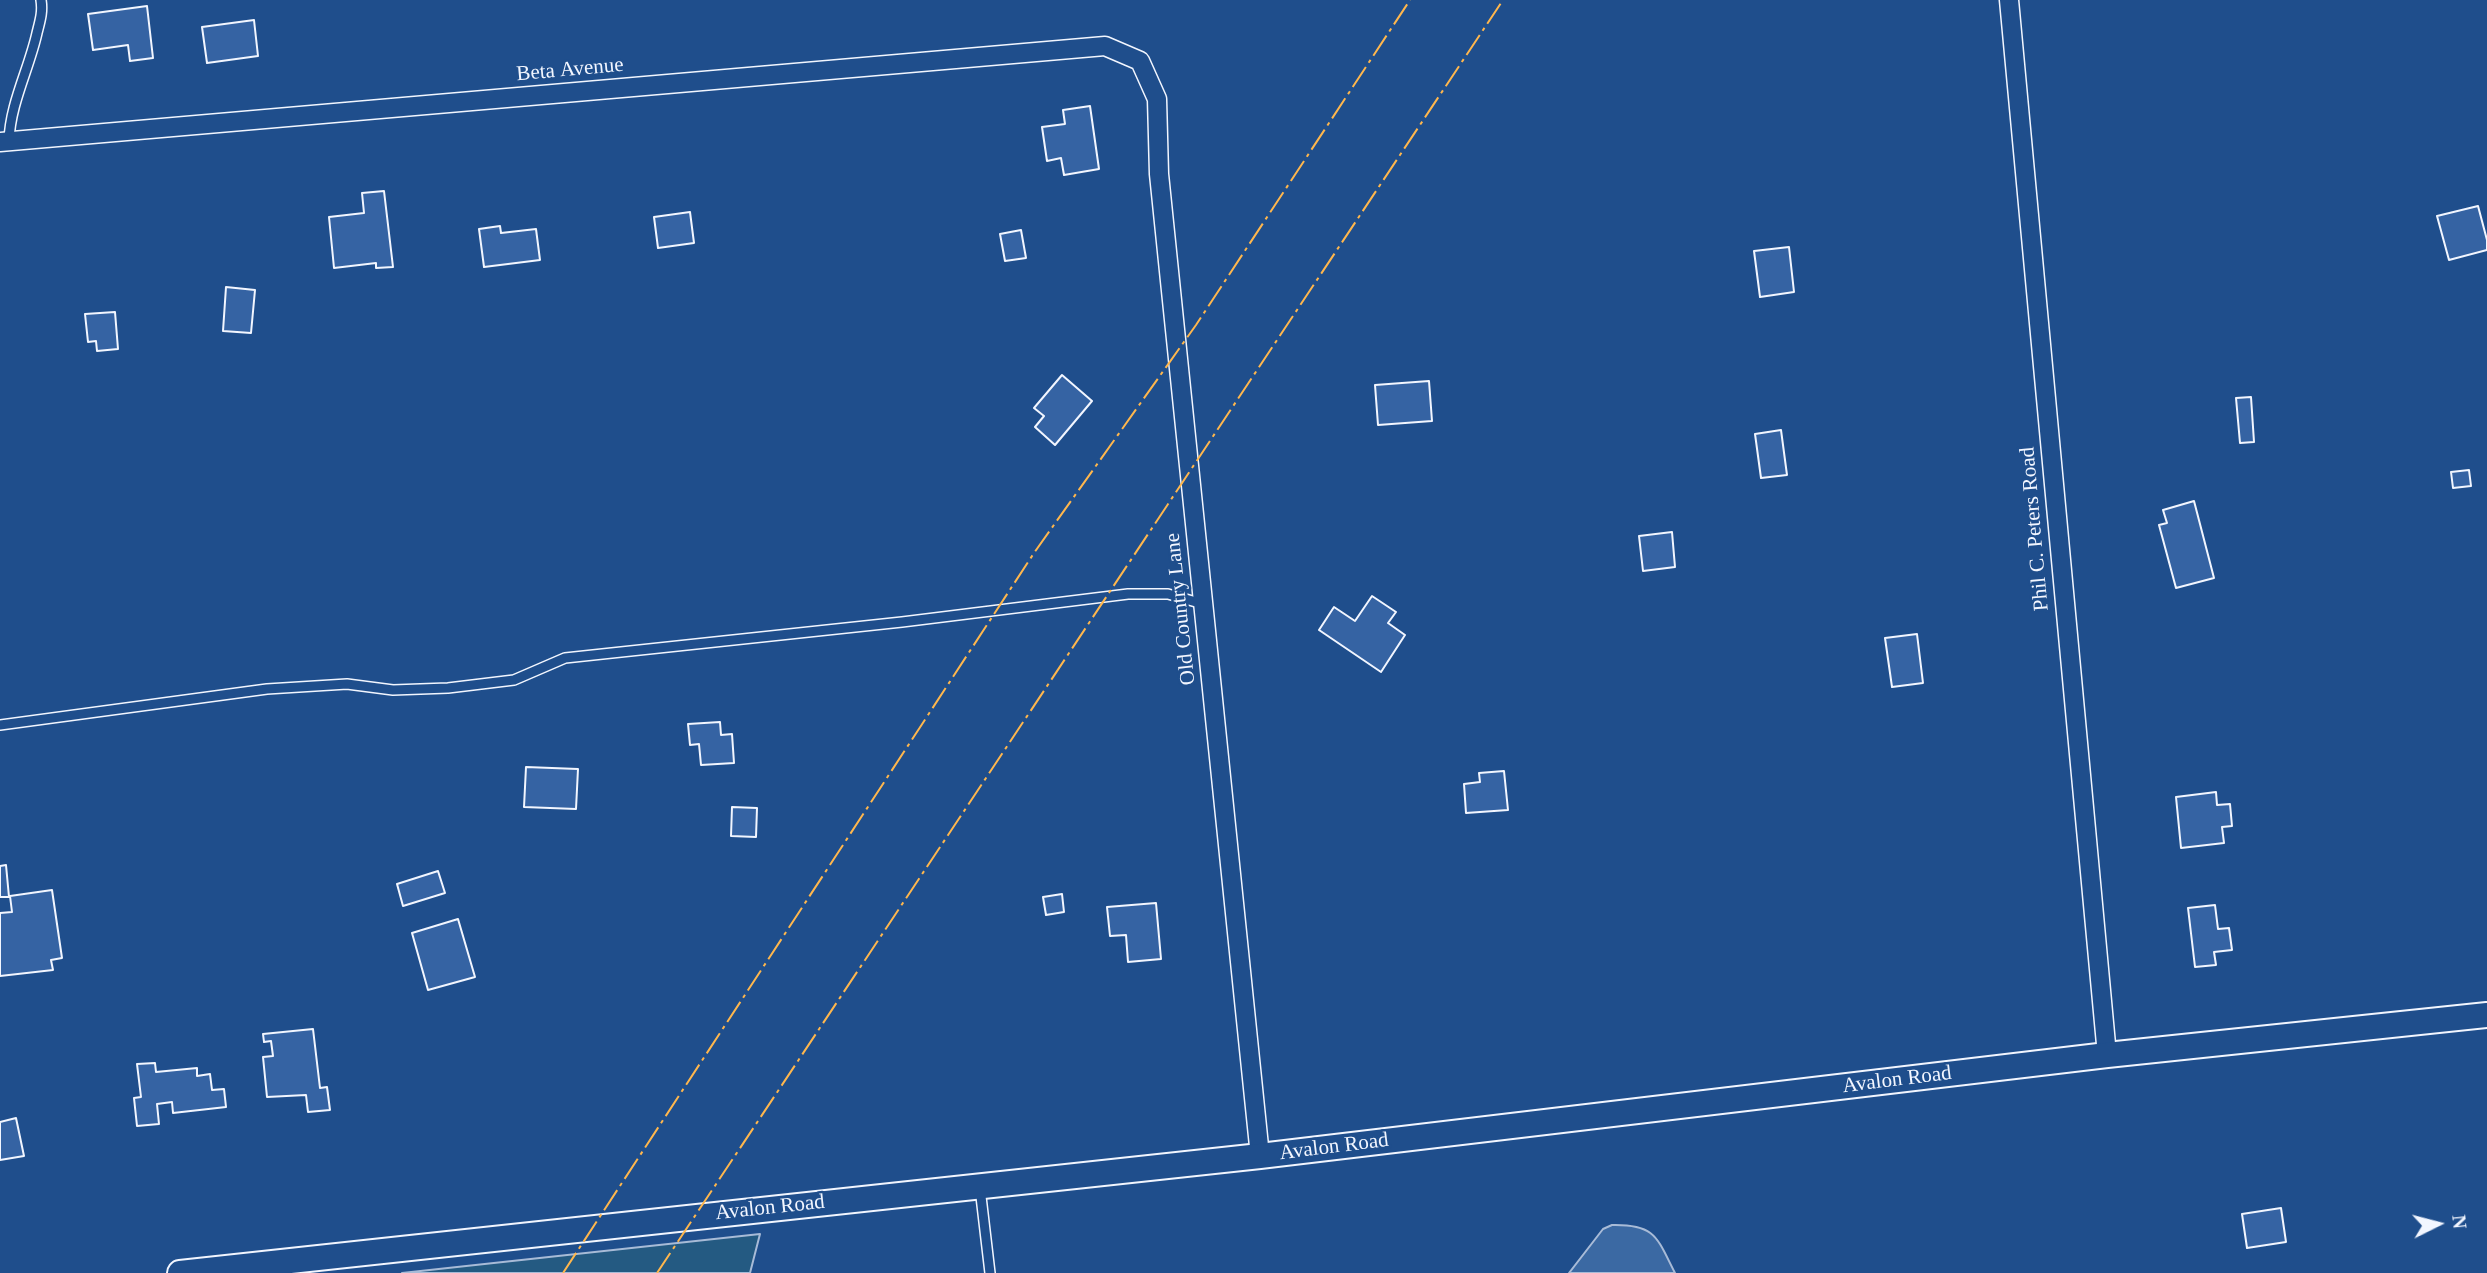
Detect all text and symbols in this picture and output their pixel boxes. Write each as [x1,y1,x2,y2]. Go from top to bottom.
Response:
street label: Beta Avenue [515,53,625,87]
street label: Phil C. Peters Road [2015,446,2055,612]
street label: Old Country Lane [1160,532,1202,686]
street label: Avalon Road [1841,1061,1953,1099]
street label: Avalon Road [1278,1128,1390,1166]
north arrow [2403,1189,2473,1259]
street label: Avalon Road [714,1190,826,1226]
text: N [2448,1214,2471,1230]

